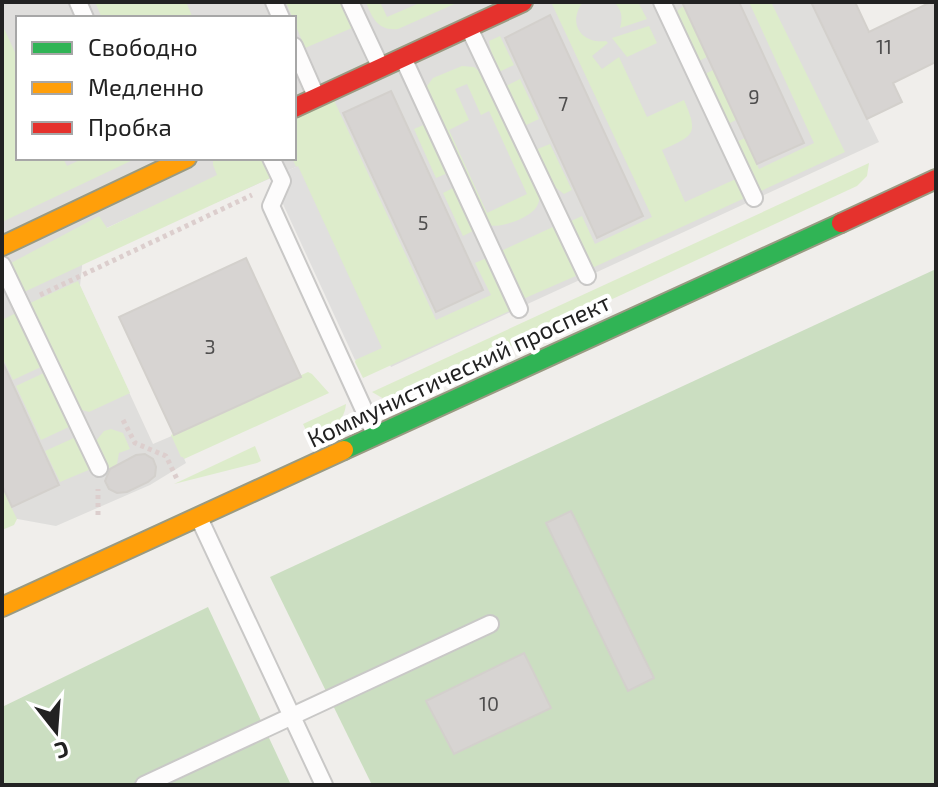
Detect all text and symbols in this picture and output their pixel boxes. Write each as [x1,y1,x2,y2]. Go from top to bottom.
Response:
legend [16,16,296,160]
text: Свободно [88,32,198,61]
house number: 11 [876,34,892,58]
text: Медленно [88,72,204,101]
house number: 9 [748,84,760,108]
house number: 7 [558,91,568,115]
text: Пробка [88,112,172,141]
house number: 5 [418,210,428,234]
street label: Коммунистический проспект [302,286,615,454]
house number: 3 [204,334,216,358]
north arrow [16,691,96,771]
house number: 10 [479,691,499,715]
text: С [52,737,72,765]

